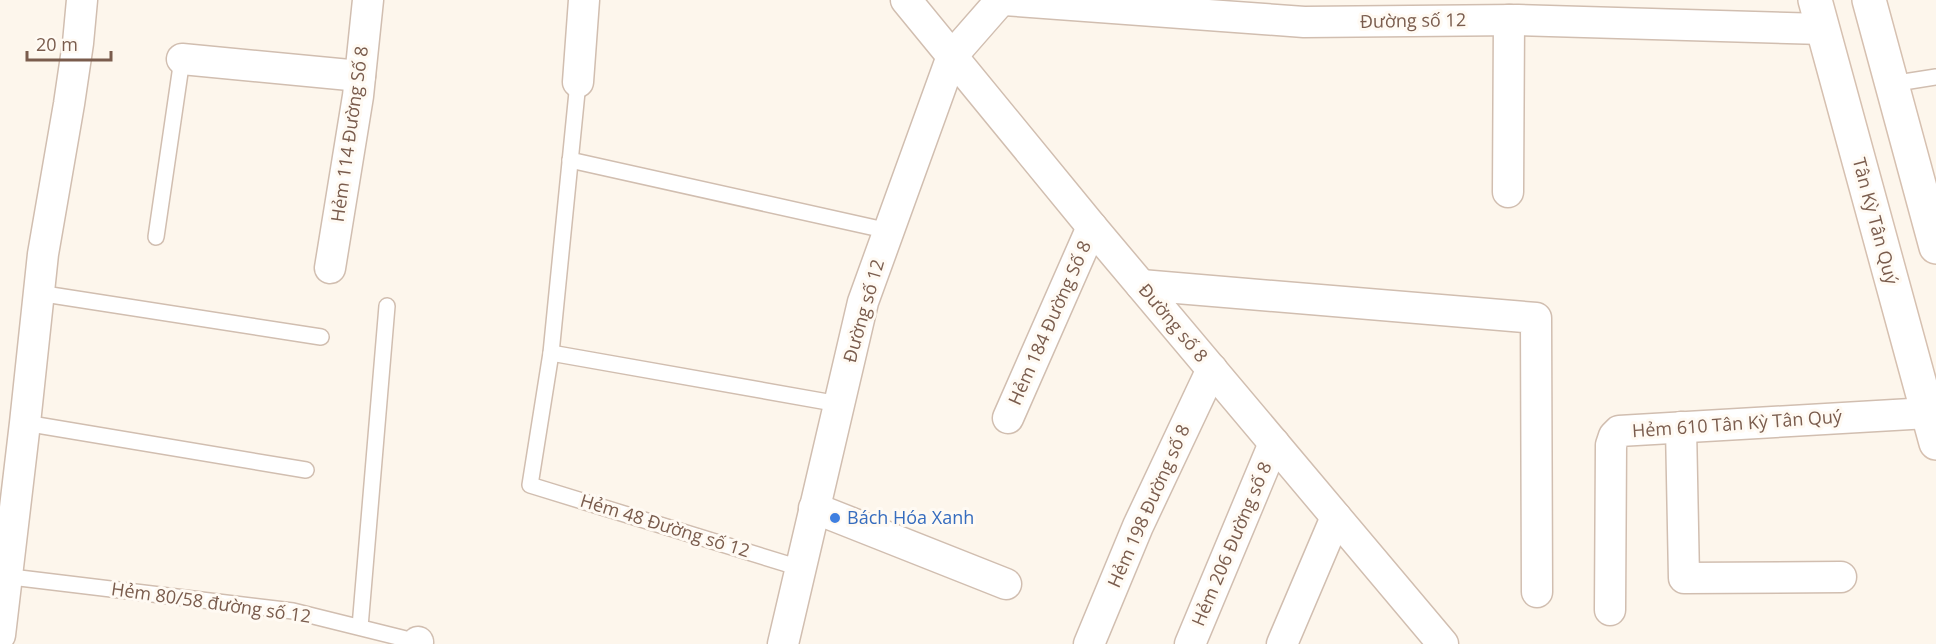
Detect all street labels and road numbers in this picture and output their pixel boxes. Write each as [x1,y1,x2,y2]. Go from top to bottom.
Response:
street label: Đường số 12 [1360,7,1466,33]
street label: Hẻm 114 Đường Số 8 [325,44,373,223]
street label: Tân Kỳ Tân Quý [1848,155,1905,288]
street label: Hẻm 184 Đường Số 8 [1002,237,1096,409]
street label: Đường số 12 [837,256,889,365]
street label: Đường số 8 [1134,278,1214,367]
street label: Hẻm 610 Tân Kỳ Tân Quý [1631,404,1844,442]
street label: Hẻm 198 Đường số 8 [1101,420,1195,591]
street label: Hẻm 206 Đường số 8 [1186,458,1277,629]
street label: Hẻm 48 Đường số 12 [578,488,753,562]
street label: Hẻm 80/58 đường số 12 [110,576,312,628]

